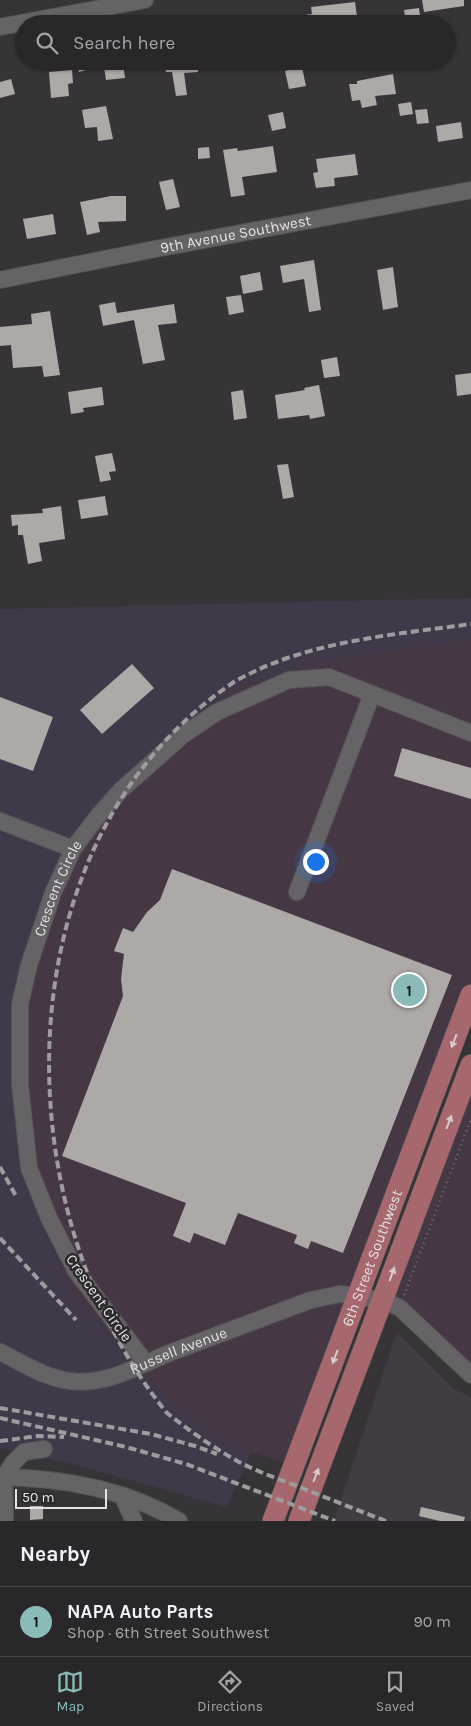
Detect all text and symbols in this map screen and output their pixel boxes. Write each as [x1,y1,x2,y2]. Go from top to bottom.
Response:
search box [15,15,456,70]
icon: search [33,29,61,57]
text: Search here [73,32,175,54]
street label: 9th Avenue Southwest [159,211,313,257]
street label: Crescent Circle [30,836,86,939]
your location [303,849,329,875]
pin: 1 [393,971,425,1009]
one-way arrow [450,1034,458,1049]
one-way arrow [445,1114,453,1129]
street label: 6th Street Southwest [338,1187,406,1329]
street label: Crescent Circle [62,1251,136,1345]
one-way arrow [388,1266,396,1281]
street label: Russell Avenue [127,1323,229,1378]
one-way arrow [331,1350,339,1365]
one-way arrow [313,1468,320,1483]
scale bar [15,1486,108,1509]
text: 50 m [22,1489,55,1506]
text: Nearby [20,1542,90,1566]
text: NAPA Auto Parts [67,1601,213,1623]
text: 1 [33,1612,39,1631]
text: 90 m [413,1612,451,1631]
text: Shop · 6th Street Southwest [67,1623,269,1642]
tab: Map [56,1668,84,1715]
tab: Directions [197,1668,263,1715]
tab: Saved [376,1668,415,1715]

